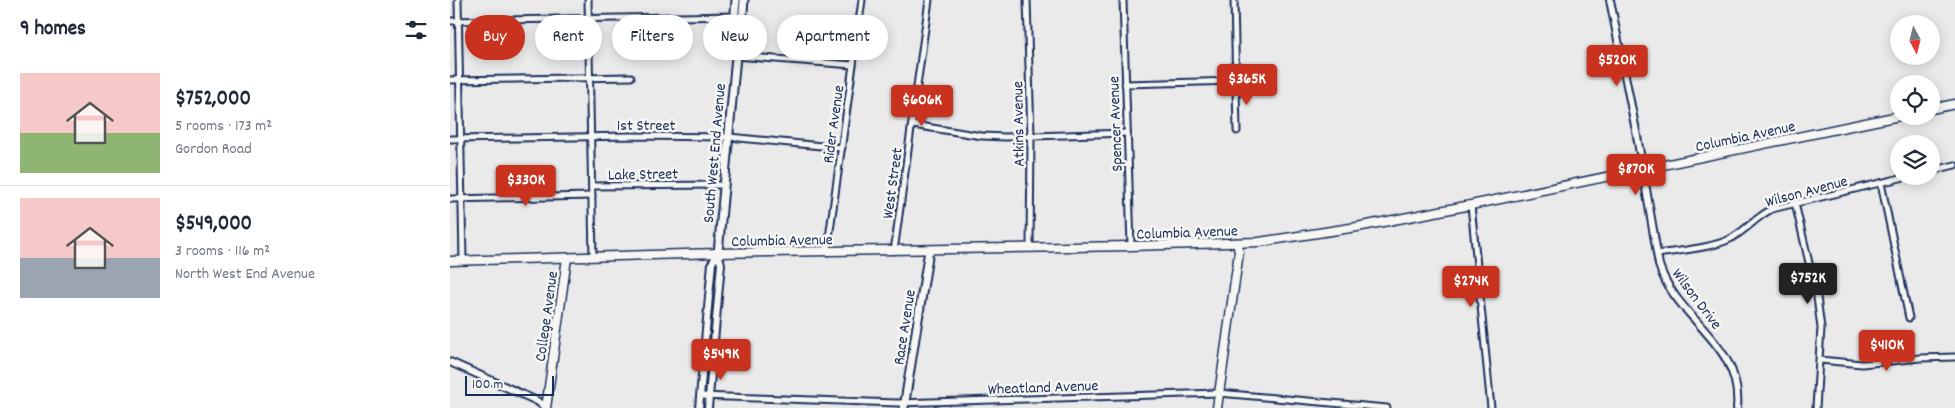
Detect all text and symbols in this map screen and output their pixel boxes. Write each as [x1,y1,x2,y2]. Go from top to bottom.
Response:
text: 9 homes [20,15,86,45]
chip: Buy [465,15,525,60]
chip: Rent [535,15,602,60]
chip: Filters [612,15,693,60]
chip: New [703,15,767,60]
chip: Apartment [777,15,888,60]
north arrow [1890,15,1940,65]
map controls [1890,15,1940,185]
icon: filters [402,16,430,44]
pin: $520K [1582,44,1652,87]
text: $520K [1598,49,1636,72]
pin: $365K [1212,64,1282,106]
text: $365K [1228,68,1266,91]
button: locate [1890,75,1940,125]
street label: Spencer Avenue [1103,76,1130,172]
street label: Atkins Avenue [1007,81,1032,167]
street label: South West End Avenue [698,82,733,224]
street label: Rider Avenue [818,84,851,165]
pin: $606K [887,84,957,127]
text: $752,000 [175,85,251,115]
text: $606K [902,89,942,112]
icon: home [60,93,120,153]
text: 5 rooms · 173 m² [175,115,272,138]
street label: 1st Street [617,115,675,138]
street label: Columbia Avenue [1693,116,1798,159]
button: layers [1890,135,1940,185]
text: Gordon Road [175,138,252,161]
street label: West Street [877,146,910,220]
pin: $870K [1601,154,1671,196]
text: $870K [1618,158,1654,181]
street label: Lake Street [608,163,678,188]
pin: $330K [491,164,561,207]
text: $330K [507,169,545,192]
street label: Wilson Avenue [1763,170,1850,214]
text: $549,000 [175,210,252,240]
icon: home [60,218,120,278]
street label: Columbia Avenue [1136,220,1238,247]
street label: Columbia Avenue [731,229,833,254]
text: 3 rooms · 116 m² [175,240,270,263]
pin: $752K [1773,262,1843,305]
text: North West End Avenue [175,263,315,286]
street label: Wilson Drive [1665,264,1727,335]
pin: $274K [1436,266,1506,308]
text: $752K [1790,267,1826,290]
street label: College Avenue [530,270,565,363]
text: $274K [1453,270,1489,293]
street label: Race Avenue [888,288,923,367]
pin: $410K [1852,330,1922,372]
text: $410K [1870,334,1904,357]
pin: $549K [686,338,756,381]
text: $549K [703,343,739,366]
scale bar [465,373,554,396]
text: 100 m [472,375,503,395]
street label: Wheatland Avenue [987,375,1099,402]

